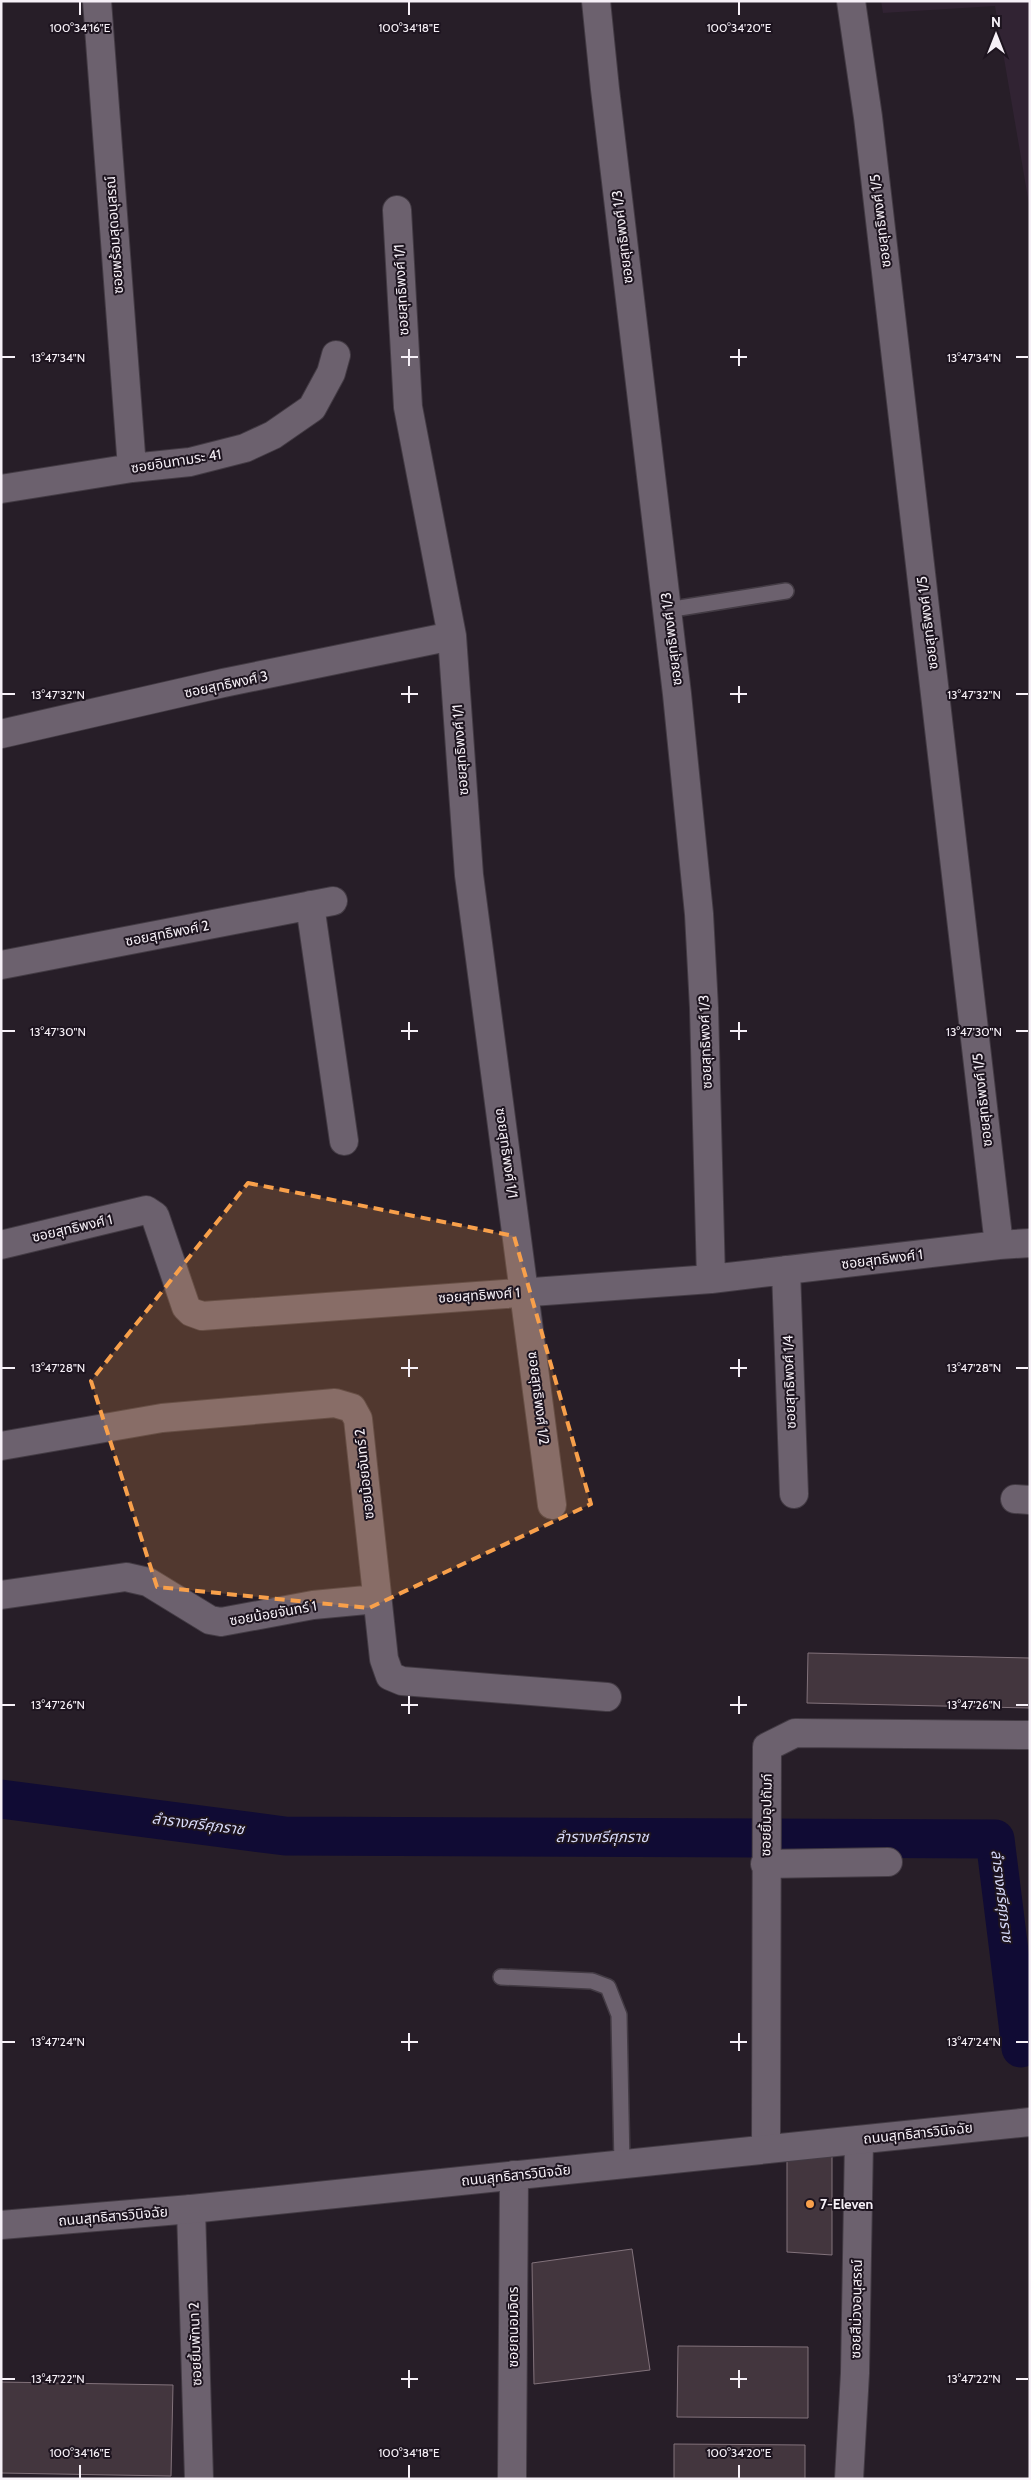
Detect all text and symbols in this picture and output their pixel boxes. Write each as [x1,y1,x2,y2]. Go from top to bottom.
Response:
north arrow [971,10,1021,60]
text: N [991,13,1001,31]
text: 100°34'16"E [50,20,111,35]
text: 100°34'18"E [378,20,440,35]
text: 100°34'20"E [707,20,772,35]
street label: ซอยสุทธิพงศ์ 1/5 [865,173,895,269]
street label: ซอยพร้อมสุดอนุสรณ์ [101,175,127,295]
street label: ซอยสุทธิพงศ์ 1/3 [607,189,637,285]
street label: ซอยสุทธิพงศ์ 1/1 [390,244,412,336]
text: 13°47'34"N [31,350,85,365]
text: 13°47'34"N [947,350,1001,365]
street label: ซอยอินทามระ 41 [130,445,222,477]
street label: ซอยสุทธิพงศ์ 1/5 [912,575,942,671]
street label: ซอยสุทธิพงศ์ 1/3 [656,591,686,687]
street label: ซอยสุทธิพงศ์ 3 [183,666,269,702]
text: 13°47'32"N [31,687,85,702]
text: 13°47'32"N [947,687,1001,702]
street label: ซอยสุทธิพงศ์ 1/1 [448,704,472,796]
street label: ซอยสุทธิพงศ์ 2 [124,916,210,950]
street label: ซอยสุทธิพงศ์ 1/3 [694,995,716,1089]
text: 13°47'30"N [30,1024,86,1039]
text: 13°47'30"N [946,1024,1002,1039]
street label: ซอยสุทธิพงศ์ 1/5 [968,1052,996,1148]
street label: ซอยสุทธิพงศ์ 1/1 [492,1107,522,1199]
street label: ซอยสุทธิพงศ์ 1 [30,1210,114,1246]
street label: ซอยสุทธิพงศ์ 1 [840,1245,924,1273]
street label: ซอยสุทธิพงศ์ 1 [437,1283,521,1307]
street label: ซอยสุทธิพงศ์ 1/4 [778,1335,800,1429]
street label: ซอยสุทธิพงศ์ 1/2 [524,1350,554,1446]
text: 13°47'28"N [31,1360,85,1375]
text: 13°47'28"N [947,1360,1001,1375]
street label: ซอยน้อยจันทร์ 2 [350,1428,378,1520]
street label: ซอยน้อยจันทร์ 1 [228,1596,318,1630]
text: 13°47'26"N [31,1697,85,1712]
text: 13°47'26"N [947,1697,1001,1712]
street label: ซอยยิ้มอุปถัมภ์ [756,1773,776,1857]
water label: ลำรางศรีศุภราช [151,1809,247,1839]
water label: ลำรางศรีศุภราช [556,1828,650,1846]
water label: ลำรางศรีศุภราช [987,1849,1017,1945]
text: 13°47'24"N [31,2034,85,2049]
text: 13°47'24"N [947,2034,1001,2049]
street label: ถนนสุทธิสารวินิจฉัย [862,2118,974,2148]
street label: ถนนสุทธิสารวินิจฉัย [460,2160,572,2190]
place label: 7-Eleven [820,2195,873,2213]
marker: 7-Eleven [804,2198,816,2210]
street label: ถนนสุทธิสารวินิจฉัย [57,2202,169,2230]
street label: ซอยสีม่วงอนุสรณ์ [846,2259,866,2359]
street label: ซอยถนอมจิตร [504,2286,522,2367]
street label: ซอยยิ้มพัทนา 2 [184,2302,205,2386]
text: 13°47'22"N [31,2371,85,2386]
text: 13°47'22"N [947,2371,1001,2386]
text: 100°34'16"E [50,2445,111,2460]
text: 100°34'18"E [378,2445,440,2460]
text: 100°34'20"E [707,2445,772,2460]

